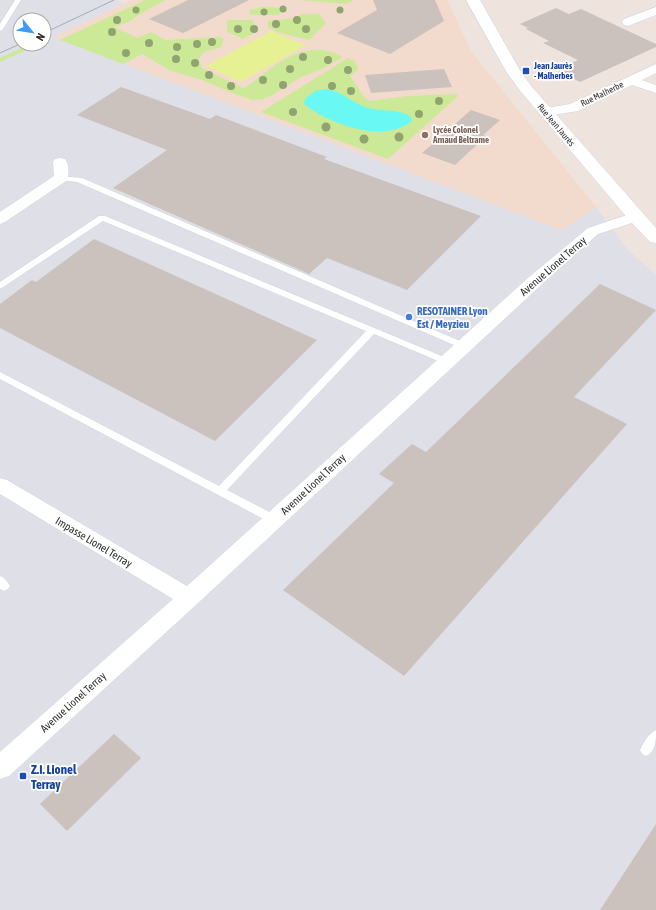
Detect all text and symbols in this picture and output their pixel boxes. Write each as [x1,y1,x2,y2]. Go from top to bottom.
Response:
north arrow [12,12,52,52]
text: N [34,31,47,43]
place label: Jean Jaurès - Malherbes [533,61,574,81]
marker: Jean Jaurès - Malherbes [521,66,531,76]
street label: Rue Malherbe [579,79,625,109]
street label: Rue Jean Jaurès [535,102,577,148]
place label: Lycée Colonel Arnaud Beltrame [432,125,489,145]
marker: Lycée Colonel Arnaud Beltrame [420,130,430,140]
street label: Avenue Lionel Terray [517,234,589,298]
place label: RESOTAINER Lyon Est / Meyzieu [417,305,488,330]
marker: RESOTAINER Lyon Est / Meyzieu [404,312,414,322]
street label: Avenue Lionel Terray [278,451,348,517]
street label: Impasse Lionel Terray [54,514,135,570]
street label: Avenue Lionel Terray [38,669,108,734]
place label: Z.I. Lionel Terray [31,762,77,792]
marker: Z.I. Lionel Terray [18,771,28,781]

